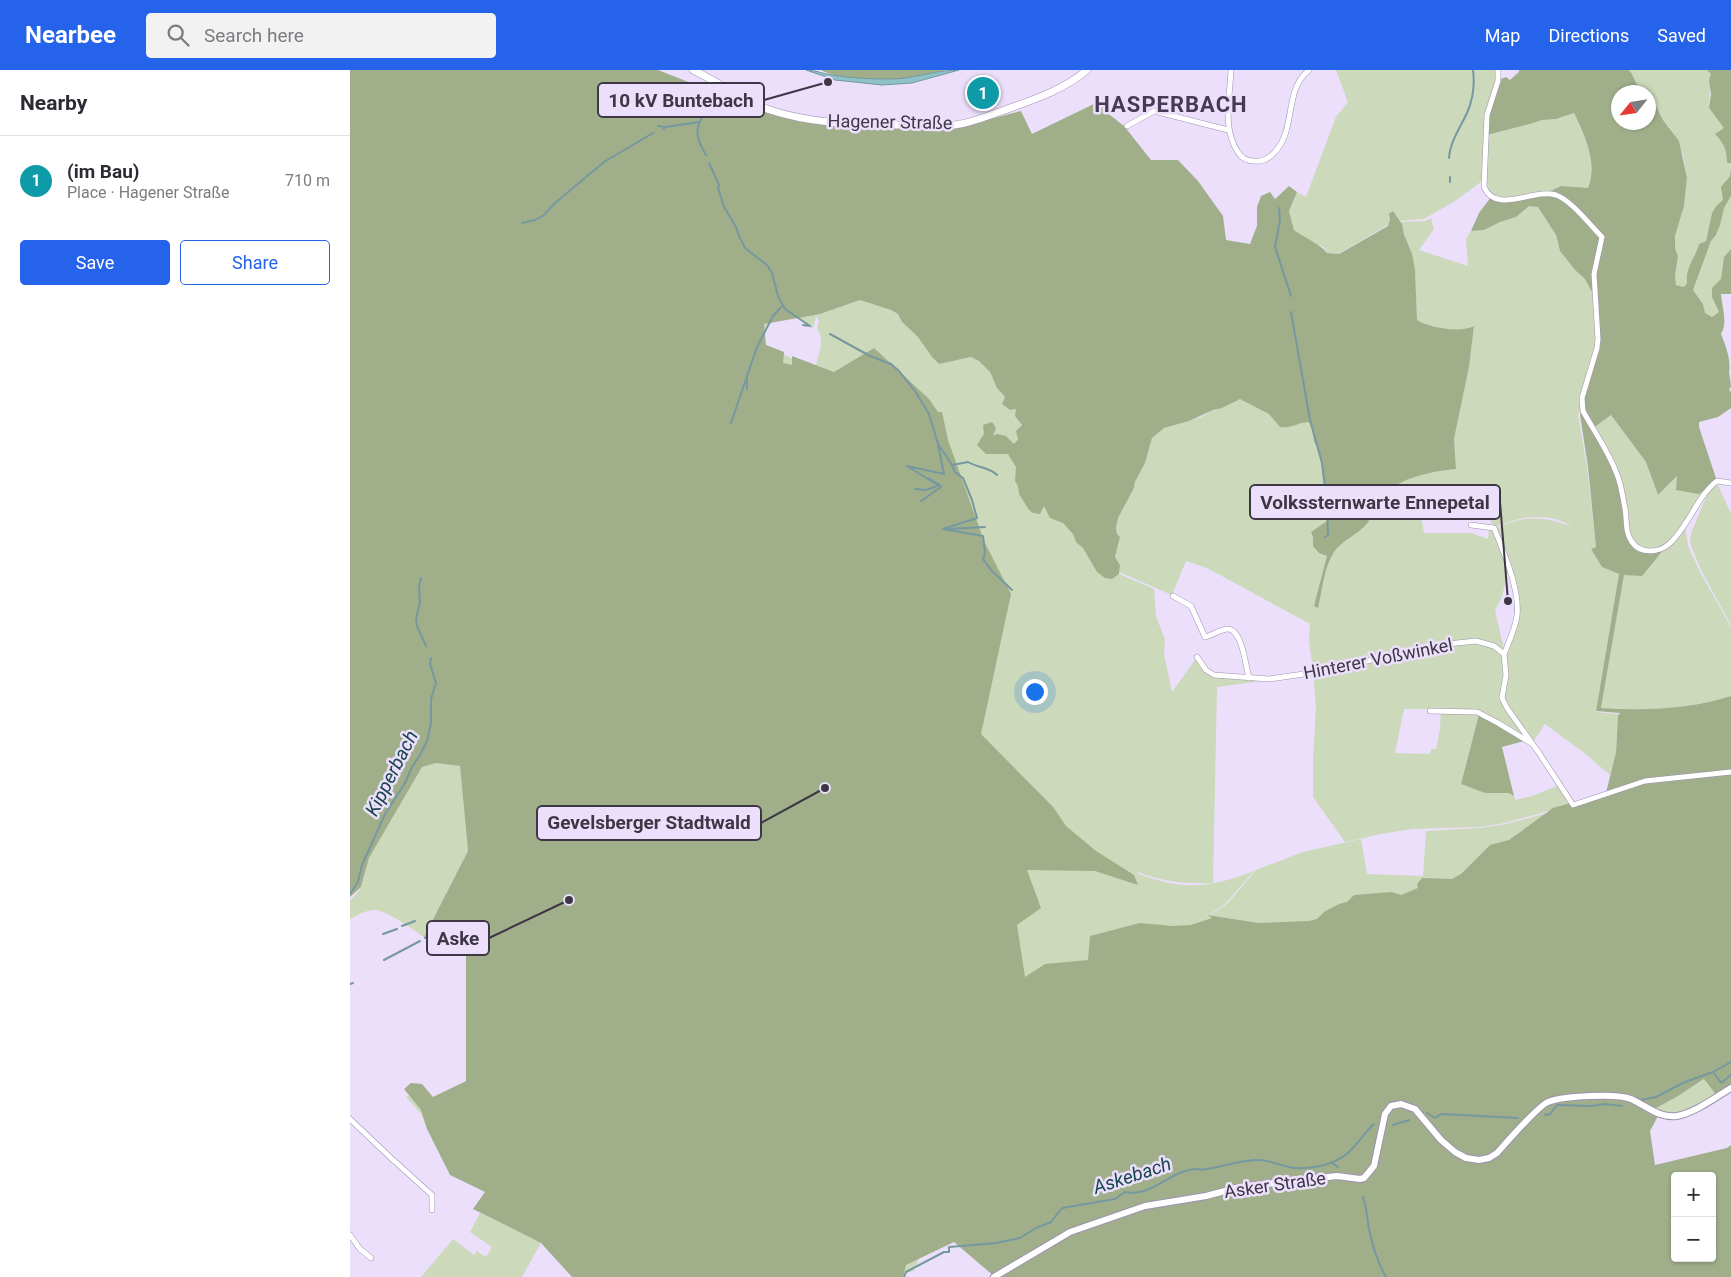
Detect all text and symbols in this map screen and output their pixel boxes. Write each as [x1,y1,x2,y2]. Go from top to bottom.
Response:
search box [146,13,496,58]
text: Nearbee [25,21,116,49]
icon: search [164,21,192,49]
text: Search here [204,24,304,47]
text: Map [1485,25,1520,46]
text: Directions [1548,25,1629,46]
text: Saved [1657,25,1706,46]
pin: 1 [967,74,999,112]
callout: 10 kV Buntebach [598,83,764,117]
north arrow [1611,85,1656,130]
text: 10 kV Buntebach [608,89,754,112]
text: Nearby [20,91,87,115]
district label: HASPERBACH [1094,92,1248,117]
street label: Hagener Straße [827,110,953,133]
text: (im Bau) [67,160,139,183]
text: 1 [31,171,41,190]
text: 710 m [285,171,330,190]
text: Place · Hagener Straße [67,183,230,202]
button: Save [20,240,170,285]
button: Share [180,240,330,285]
callout: Volkssternwarte Ennepetal [1250,485,1500,519]
text: Volkssternwarte Ennepetal [1260,491,1490,514]
street label: Hinterer Voßwinkel [1302,634,1454,683]
your location [1022,679,1048,705]
water label: Kipperbach [360,727,423,820]
callout: Gevelsberger Stadtwald [537,806,761,840]
text: Gevelsberger Stadtwald [547,811,751,834]
callout: Aske [427,921,489,955]
text: Aske [437,927,479,950]
water label: Askebach [1089,1152,1174,1199]
street label: Asker Straße [1223,1167,1327,1202]
map controls [1671,1172,1716,1262]
button: + [1671,1172,1716,1217]
button: − [1671,1217,1716,1262]

